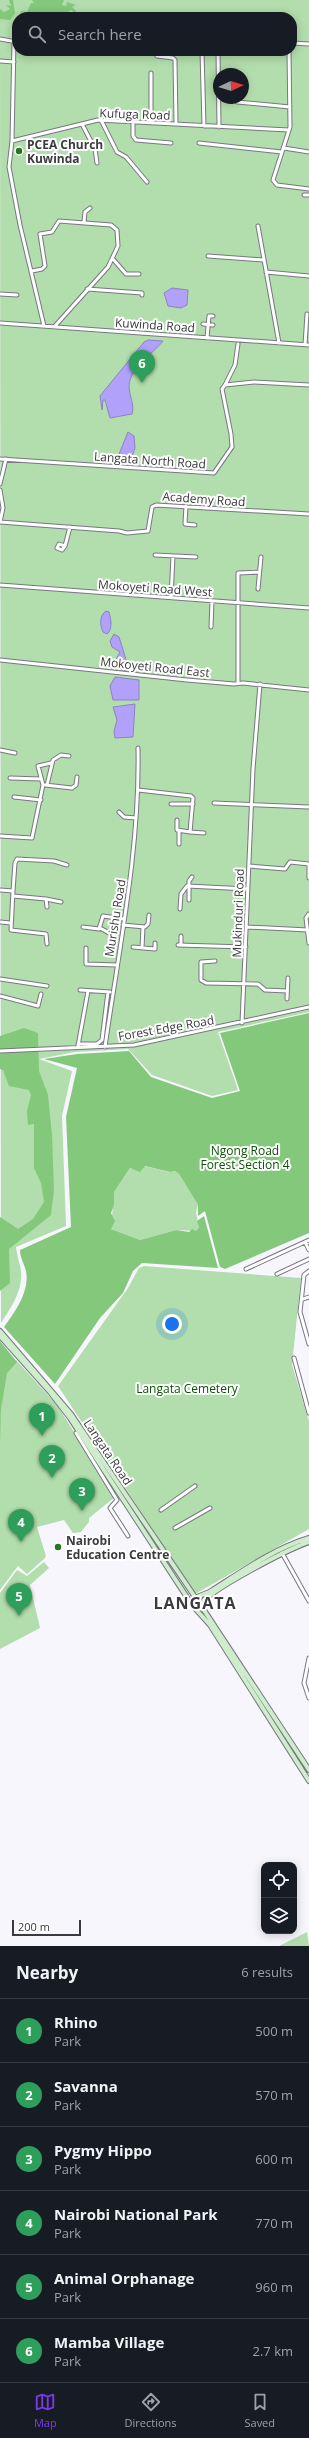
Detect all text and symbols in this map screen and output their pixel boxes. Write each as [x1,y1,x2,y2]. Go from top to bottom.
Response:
search box [12,12,297,56]
icon: search [26,23,48,45]
text: Search here [58,24,142,44]
north arrow [213,68,249,104]
street label: Kufuga Road [99,104,171,124]
place label: PCEA Church Kuwinda [27,136,103,167]
marker: PCEA Church Kuwinda [14,146,24,156]
street label: Kuwinda Road [114,314,196,336]
pin: 6 [129,350,155,383]
street label: Langata North Road [93,448,207,472]
street label: Academy Road [162,488,246,510]
street label: Mokoyeti Road West [97,576,213,600]
street label: Mokoyeti Road East [100,653,210,681]
street label: Mukinduri Road [228,868,248,958]
street label: Murishu Road [100,878,130,958]
street label: Forest Edge Road [117,1011,215,1045]
park label: Ngong Road Forest Section 4 [200,1142,290,1173]
your location [162,1314,182,1334]
park label: Langata Cemetery [136,1380,239,1397]
pin: 1 [29,1403,55,1436]
street label: Langata Road [80,1416,136,1488]
pin: 2 [39,1445,65,1478]
pin: 3 [69,1478,95,1511]
pin: 4 [8,1509,34,1542]
place label: Nairobi Education Centre [66,1532,169,1563]
marker: Nairobi Education Centre [53,1542,63,1552]
pin: 5 [6,1583,32,1616]
district label: LANGATA [153,1592,237,1614]
map controls [261,1862,297,1934]
button: locate [261,1862,297,1898]
button: layers [261,1898,297,1934]
scale bar [12,1918,81,1937]
text: 200 m [18,1919,50,1934]
text: Nearby [16,1961,78,1984]
text: 6 results [241,1963,293,1981]
text: Rhino [54,2012,97,2032]
text: 1 [25,2022,33,2040]
text: 500 m [255,2022,293,2040]
text: Park [54,2032,81,2050]
text: Savanna [54,2076,118,2096]
text: 2 [25,2086,33,2104]
text: 570 m [255,2086,293,2104]
text: Park [54,2096,81,2114]
text: Pygmy Hippo [54,2140,152,2160]
text: 3 [25,2150,33,2168]
text: 600 m [255,2150,293,2168]
text: Park [54,2160,81,2178]
text: Nairobi National Park [54,2204,218,2224]
text: 4 [25,2214,33,2232]
text: 770 m [255,2214,293,2232]
text: Park [54,2224,81,2242]
text: Animal Orphanage [54,2268,194,2288]
text: 5 [25,2278,33,2296]
text: 960 m [255,2278,293,2296]
text: Park [54,2288,81,2306]
text: Mamba Village [54,2332,164,2352]
text: 6 [25,2342,33,2360]
text: 2.7 km [252,2342,293,2360]
text: Park [54,2352,81,2370]
tab: Map [34,2391,57,2430]
tab: Directions [125,2391,177,2430]
tab: Saved [244,2391,275,2430]

